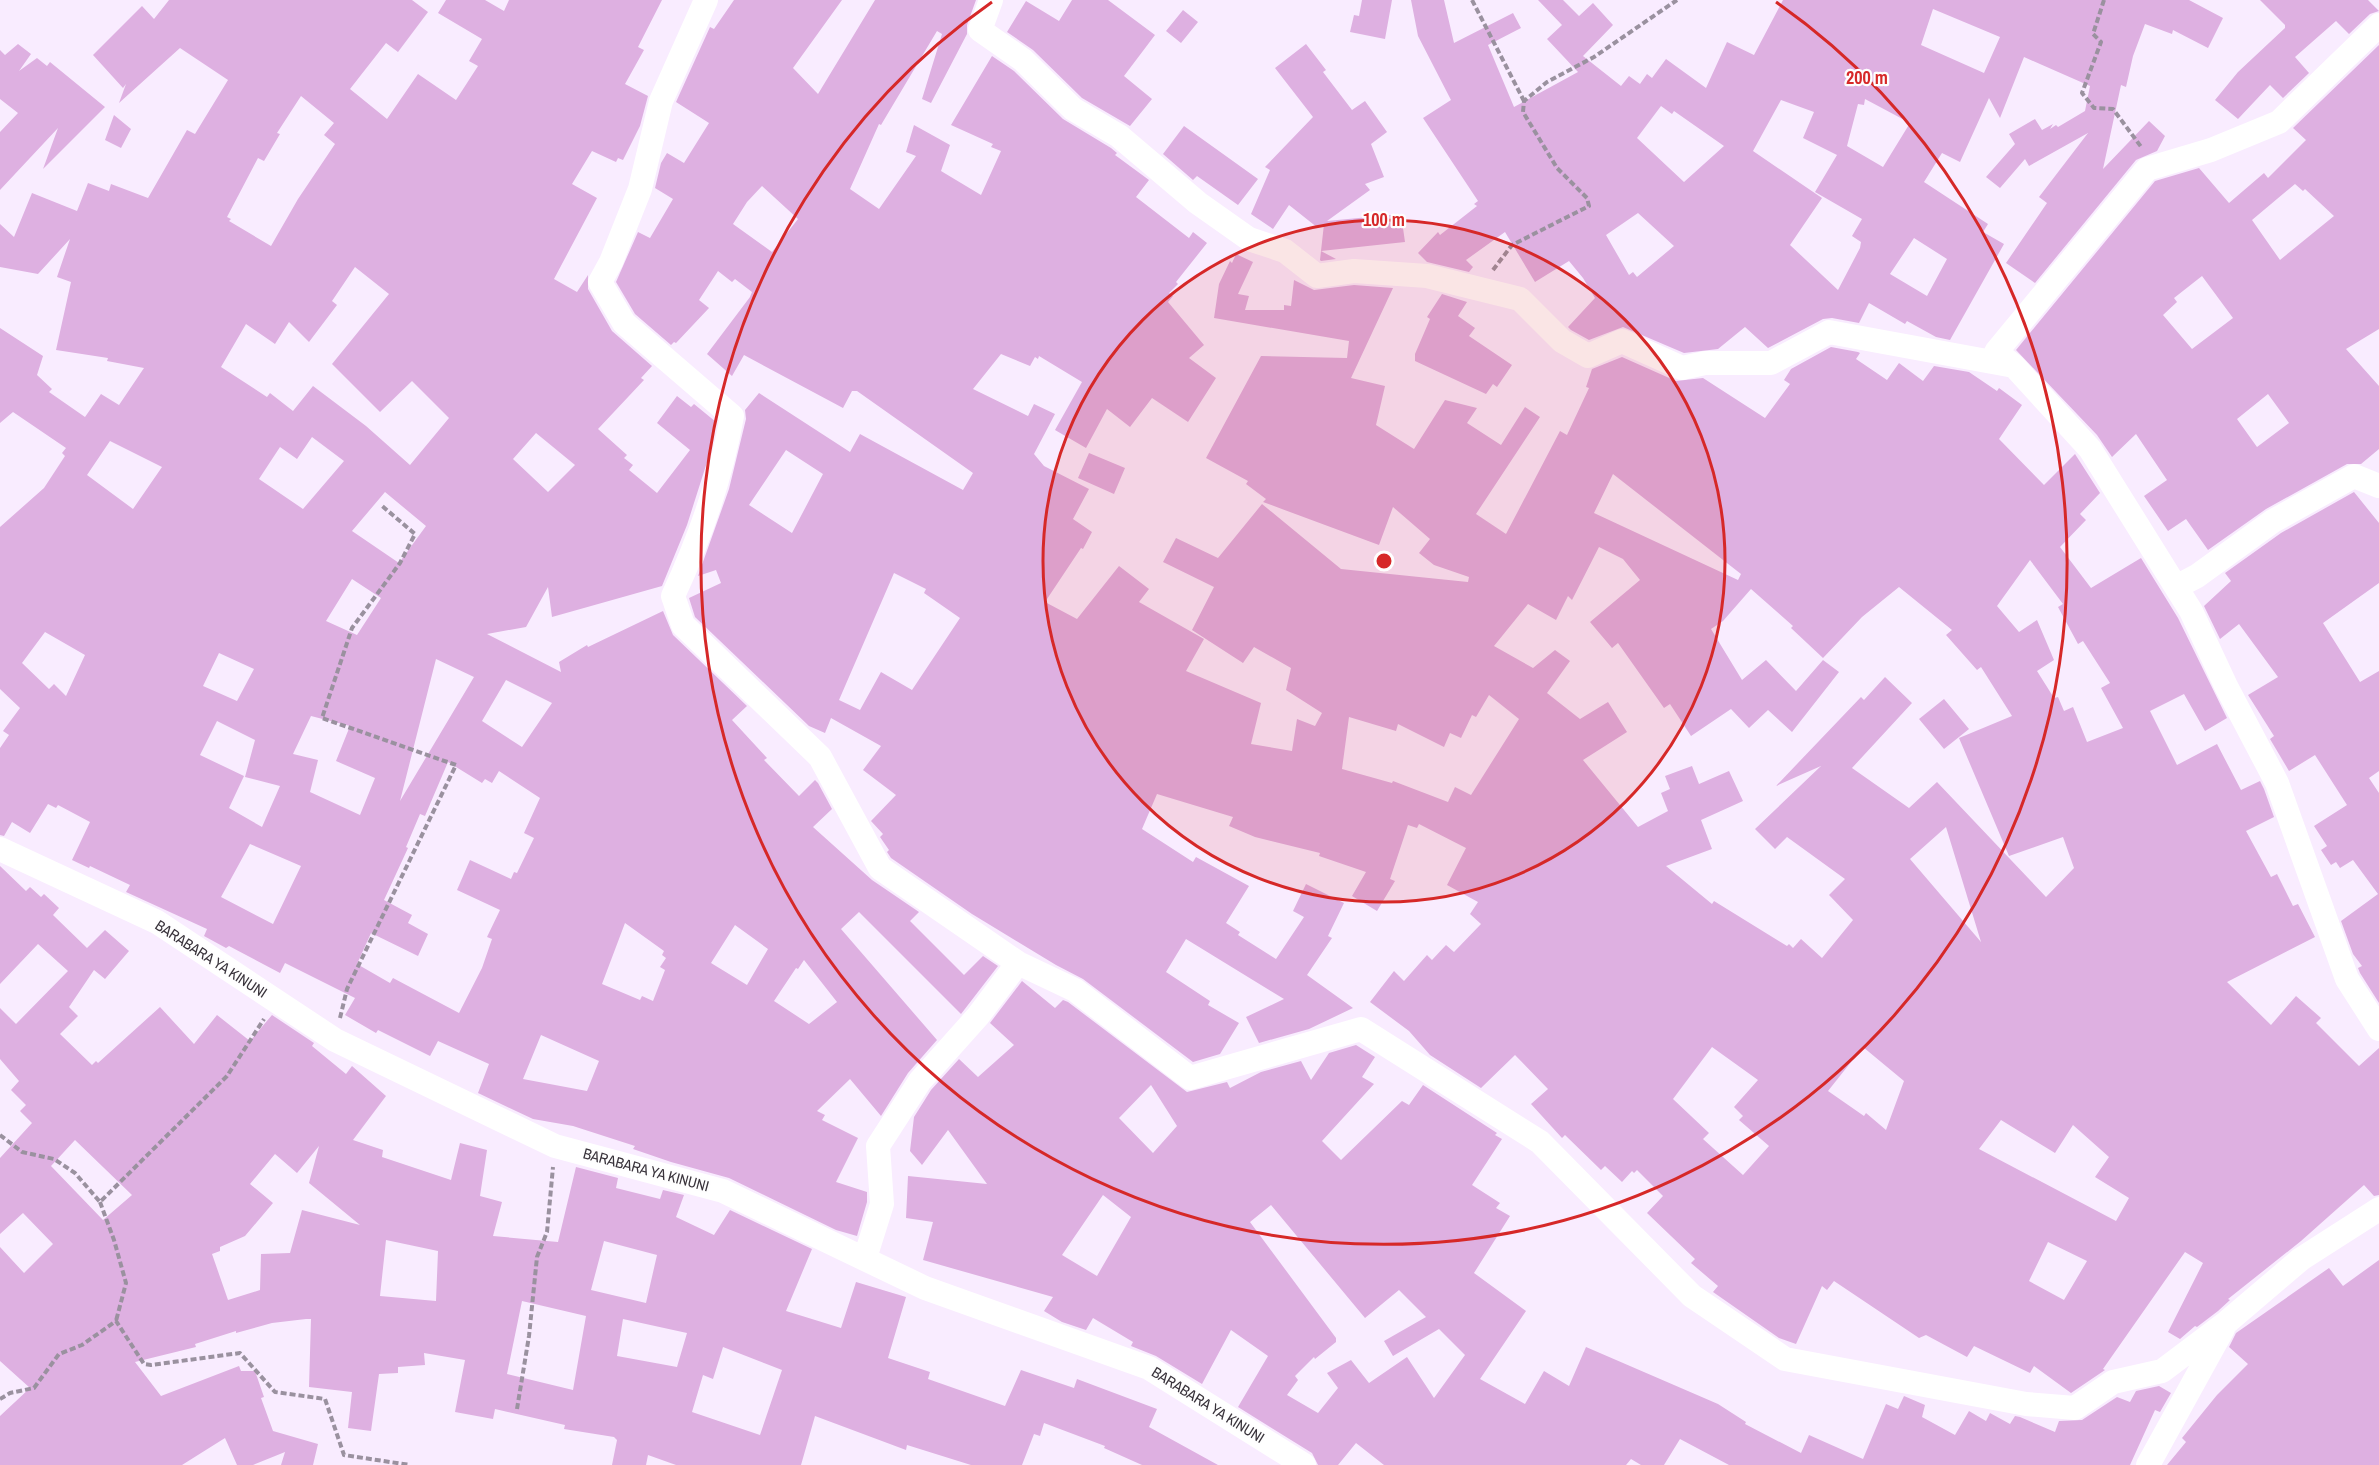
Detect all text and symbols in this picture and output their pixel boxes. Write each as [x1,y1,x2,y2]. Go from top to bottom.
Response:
text: 200 m [1846,65,1888,90]
text: 100 m [1363,207,1405,232]
centre of rings [1374,551,1394,571]
street label: BARABARA YA KINUNI [151,915,271,1003]
street label: BARABARA YA KINUNI [581,1143,711,1196]
street label: BARABARA YA KINUNI [1148,1361,1269,1448]

